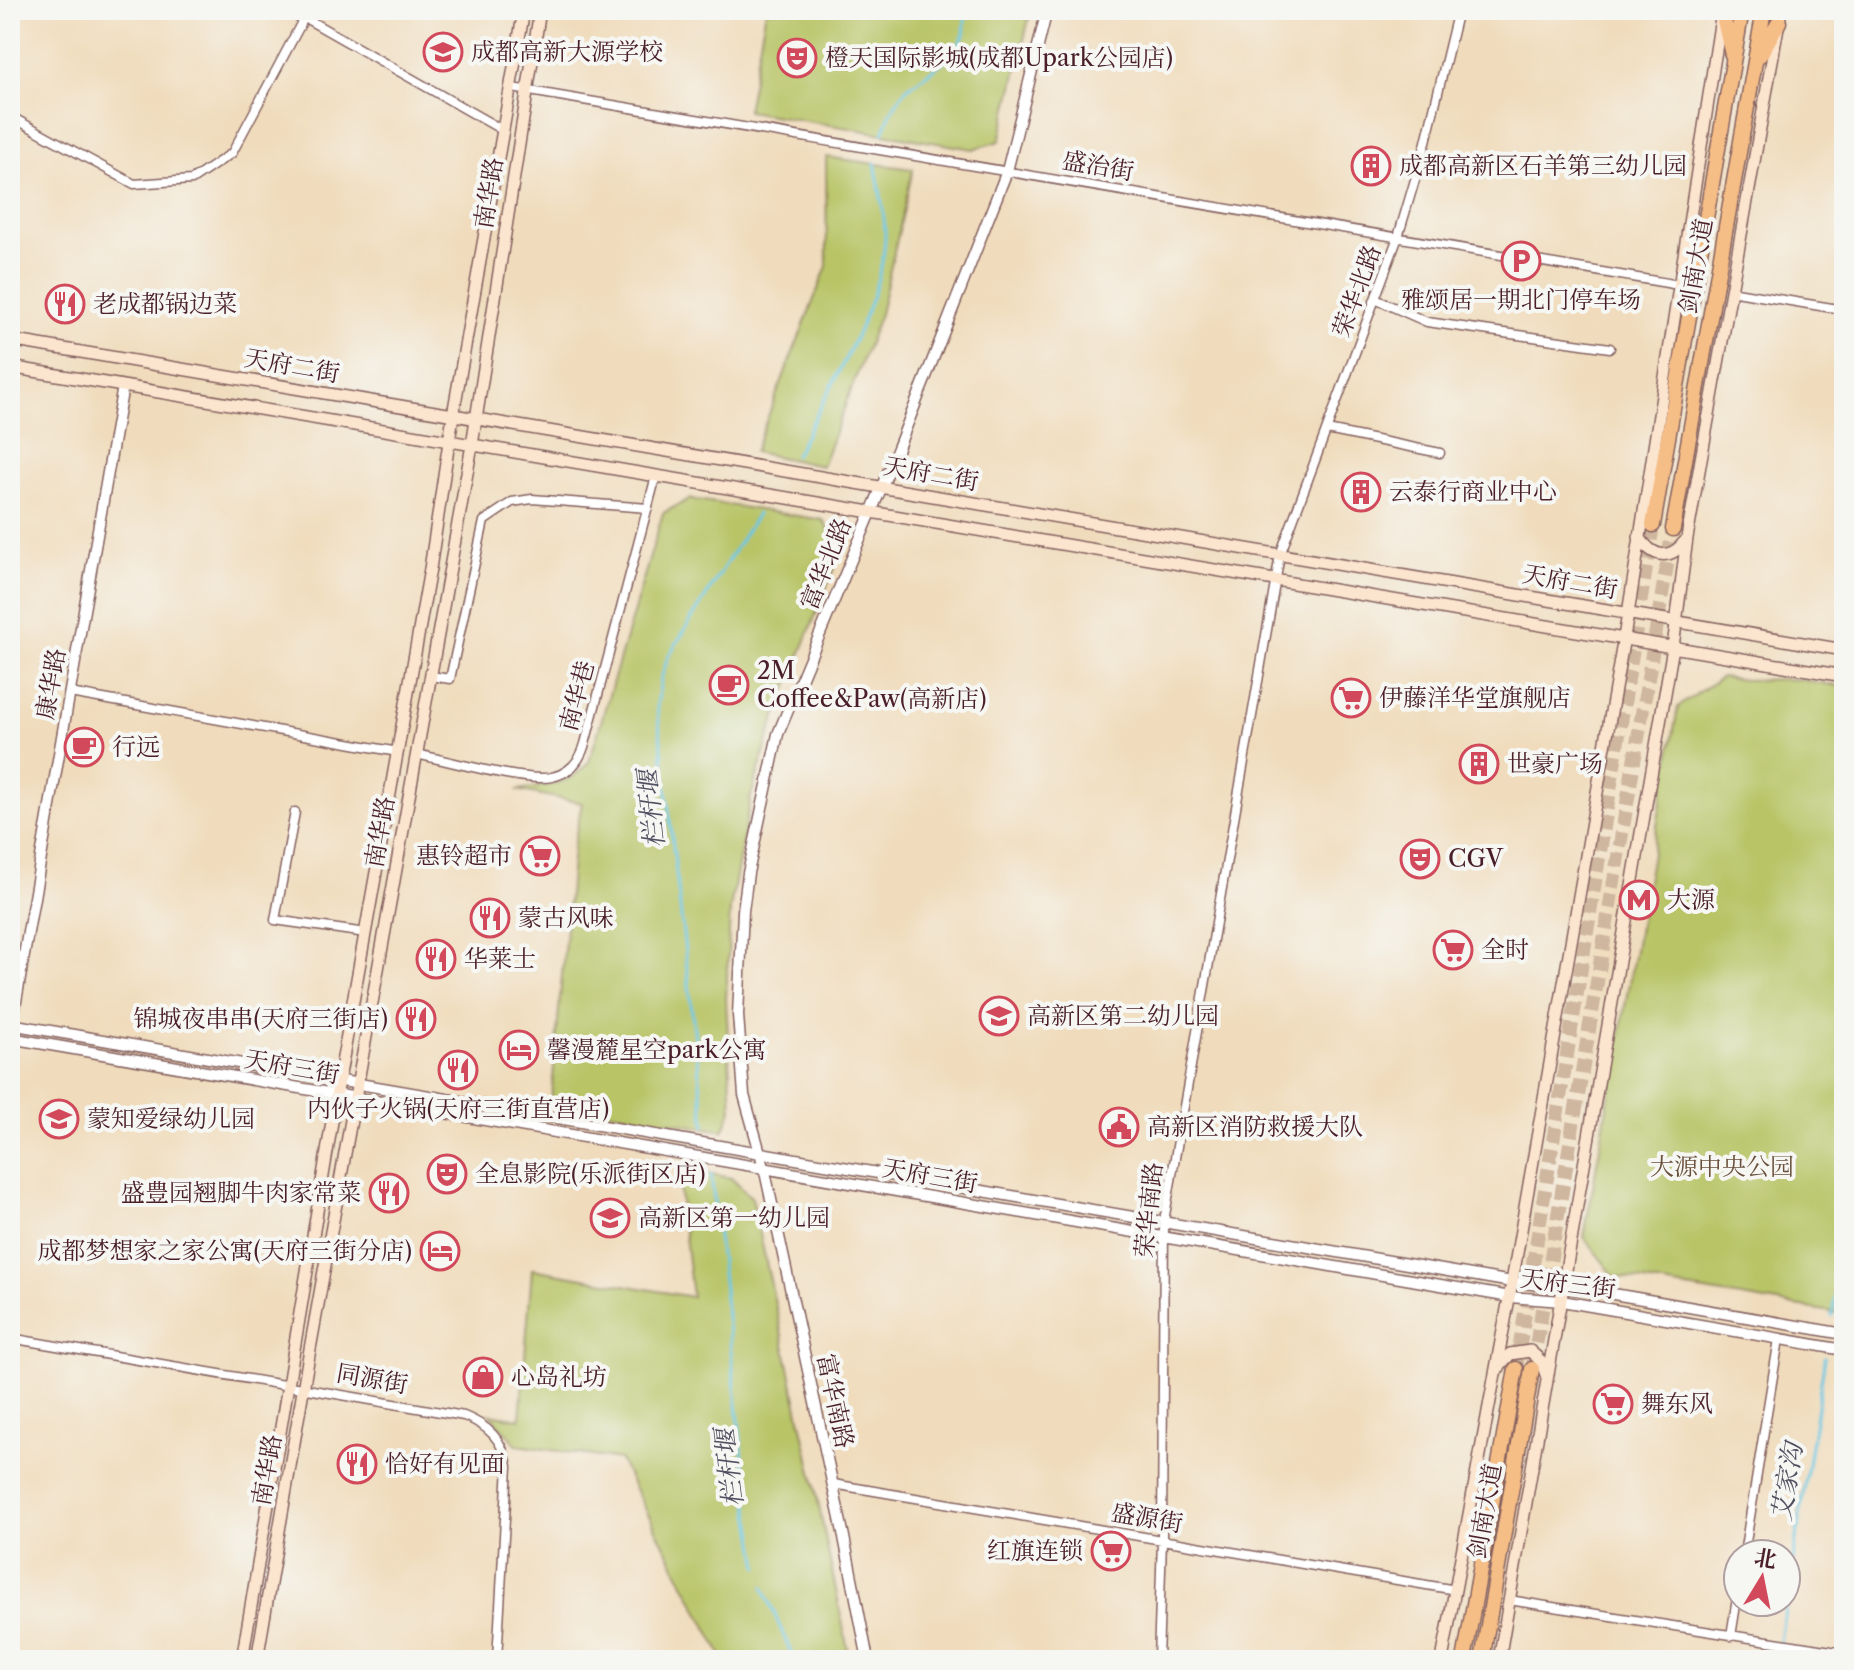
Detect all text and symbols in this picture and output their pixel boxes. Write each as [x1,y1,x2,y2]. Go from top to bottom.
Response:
school or university icon: 成都高新大源学校 [422,31,464,73]
place label: 成都高新大源学校 [471,37,663,66]
theatre icon: 橙天国际影城(成都Upark公园店) [776,37,818,79]
place label: 橙天国际影城(成都Upark公园店) [825,43,1173,72]
street label: 盛治街 [1060,145,1136,186]
building icon: 成都高新区石羊第三幼儿园 [1350,145,1392,187]
place label: 成都高新区石羊第三幼儿园 [1399,151,1687,180]
street label: 南华路 [469,155,508,231]
street label: 剑南大道 [1673,216,1718,316]
parking icon: 雅颂居一期北门停车场 [1500,240,1542,282]
street label: 荣华北路 [1326,241,1387,341]
restaurant icon: 老成都锅边菜 [44,283,86,325]
place label: 雅颂居一期北门停车场 [1401,285,1641,314]
place label: 老成都锅边菜 [93,289,237,318]
street label: 天府二街 [242,343,342,388]
street label: 天府二街 [881,451,981,496]
building icon: 云泰行商业中心 [1340,471,1382,513]
place label: 云泰行商业中心 [1389,477,1557,506]
street label: 富华北路 [794,514,857,614]
street label: 天府二街 [1520,559,1620,604]
street label: 康华路 [30,646,71,722]
place label: 2M Coffee&Paw(高新店) [757,656,987,713]
street label: 南华巷 [553,657,600,734]
cafe icon: 2M Coffee&Paw(高新店) [708,664,750,706]
supermarket icon: 伊藤洋华堂旗舰店 [1330,677,1372,719]
place label: 伊藤洋华堂旗舰店 [1379,683,1571,712]
cafe icon: 行远 [63,726,105,768]
place label: 行远 [112,732,160,761]
building icon: 世豪广场 [1458,743,1500,785]
place label: 世豪广场 [1507,749,1603,778]
water label: 栏杆堰 [631,765,671,849]
street label: 南华路 [359,794,400,870]
supermarket icon: 惠铃超市 [519,835,561,877]
theatre icon: CGV [1399,838,1441,880]
place label: 惠铃超市 [416,841,512,870]
place label: CGV [1448,844,1504,873]
metro station icon: 大源 [1618,879,1660,921]
place label: 大源 [1667,885,1715,914]
restaurant icon: 蒙古风味 [469,897,511,939]
place label: 蒙古风味 [518,903,614,932]
supermarket icon: 全时 [1432,929,1474,971]
place label: 全时 [1481,935,1529,964]
restaurant icon: 华莱士 [415,938,457,980]
place label: 华莱士 [464,944,536,973]
school or university icon: 高新区第二幼儿园 [978,995,1020,1037]
restaurant icon: 锦城夜串串(天府三街店) [395,998,437,1040]
place label: 高新区第二幼儿园 [1027,1001,1219,1030]
place label: 锦城夜串串(天府三街店) [133,1004,388,1033]
hotel icon: 馨漫麓星空park公寓 [498,1029,540,1071]
place label: 馨漫麓星空park公寓 [547,1035,766,1064]
street label: 天府三街 [242,1044,342,1089]
restaurant icon: 内伙子火锅(天府三街直营店) [437,1049,479,1091]
place label: 内伙子火锅(天府三街直营店) [307,1094,609,1123]
school or university icon: 蒙知爱绿幼儿园 [38,1098,80,1140]
place label: 蒙知爱绿幼儿园 [87,1104,255,1133]
public building icon: 高新区消防救援大队 [1098,1106,1140,1148]
place label: 高新区消防救援大队 [1147,1112,1363,1141]
park label: 大源中央公园 [1650,1152,1794,1181]
theatre icon: 全息影院(乐派街区店) [426,1153,468,1195]
street label: 天府三街 [880,1153,980,1198]
place label: 全息影院(乐派街区店) [475,1159,706,1188]
street label: 荣华南路 [1129,1161,1168,1259]
restaurant icon: 盛豊园翘脚牛肉家常菜 [368,1172,410,1214]
place label: 盛豊园翘脚牛肉家常菜 [121,1178,361,1207]
school or university icon: 高新区第一幼儿园 [589,1197,631,1239]
place label: 高新区第一幼儿园 [638,1203,830,1232]
hotel icon: 成都梦想家之家公寓(天府三街分店) [419,1230,461,1272]
place label: 成都梦想家之家公寓(天府三街分店) [37,1236,412,1265]
street label: 天府三街 [1519,1263,1617,1304]
street label: 富华南路 [811,1351,860,1451]
shop icon: 心岛礼坊 [462,1356,504,1398]
street label: 同源街 [334,1358,410,1399]
place label: 心岛礼坊 [511,1362,607,1391]
supermarket icon: 舞东风 [1592,1383,1634,1425]
place label: 舞东风 [1641,1389,1713,1418]
water label: 栏杆堰 [708,1423,750,1509]
street label: 南华路 [246,1432,287,1508]
water label: 艾家沟 [1765,1437,1810,1523]
restaurant icon: 恰好有见面 [336,1443,378,1485]
place label: 恰好有见面 [385,1449,505,1478]
street label: 剑南大道 [1462,1461,1507,1561]
street label: 盛源街 [1109,1497,1185,1538]
supermarket icon: 红旗连锁 [1090,1530,1132,1572]
place label: 红旗连锁 [987,1536,1083,1565]
north arrow [1722,1538,1802,1618]
text: 北 [1752,1544,1779,1574]

